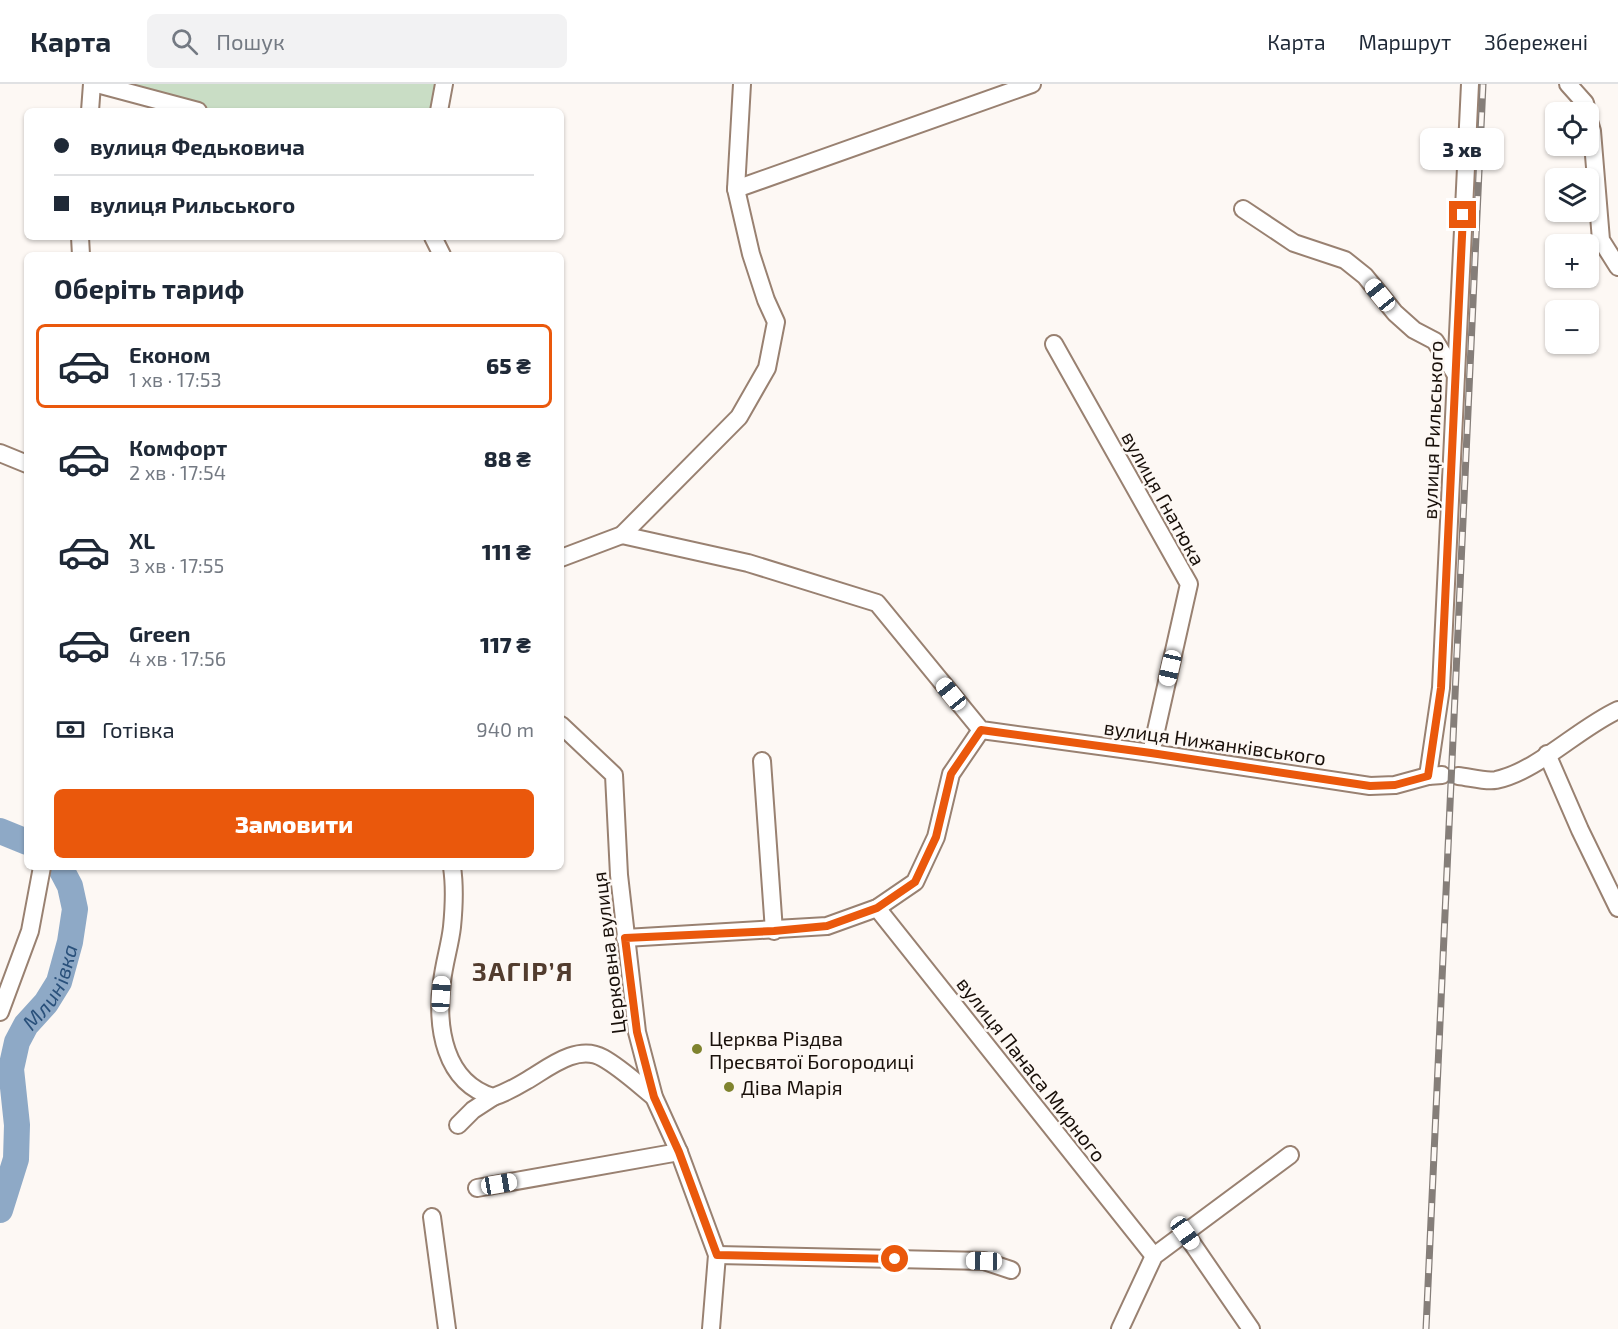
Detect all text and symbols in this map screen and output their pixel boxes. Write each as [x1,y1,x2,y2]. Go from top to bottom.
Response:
search box [147,14,567,68]
text: Карта [30,24,111,58]
icon: search [168,25,201,58]
text: Пошук [216,28,285,54]
text: Карта [1267,29,1326,54]
text: Маршрут [1359,29,1451,54]
text: Збережені [1484,29,1588,54]
map controls [1545,102,1599,354]
button: locate [1545,102,1599,156]
callout: 3 хв [1421,128,1505,170]
text: вулиця Федьковича [90,133,305,159]
text: 3 хв [1442,137,1482,161]
button: layers [1545,168,1599,222]
text: вулиця Рильського [90,191,295,217]
route end [1449,201,1476,228]
button: + [1545,234,1599,288]
text: Оберіть тариф [54,272,244,304]
car [1362,275,1398,315]
button: − [1545,300,1599,354]
icon: car [57,339,111,393]
street label: вулиця Рильського [1417,340,1448,520]
text: Економ [129,341,211,367]
text: 65 ₴ [486,352,531,378]
text: 1 хв · 17:53 [129,367,222,391]
street label: вулиця Гнатюка [1116,427,1211,570]
icon: car [57,432,111,486]
text: Комфорт [129,434,227,460]
text: 88 ₴ [484,445,531,471]
text: 2 хв · 17:54 [129,460,226,484]
icon: car [57,525,111,579]
text: XL [129,527,155,553]
text: 111 ₴ [482,538,531,564]
text: 3 хв · 17:55 [129,553,224,577]
icon: car [57,618,111,672]
text: Green [129,620,191,646]
text: 117 ₴ [480,631,531,657]
text: 4 хв · 17:56 [129,646,226,670]
car [1157,648,1183,688]
car [933,674,969,714]
icon: cash [54,713,87,746]
street label: вулиця Нижанківського [1102,715,1328,770]
text: Готівка [102,716,175,742]
text: 940 m [476,717,534,741]
button: Замовити [54,789,534,858]
street label: Церковна вулиця [586,870,631,1035]
water label: Млинівка [16,941,81,1034]
district label: ЗАГІР’Я [472,955,574,986]
street label: вулиця Панаса Мирного [952,972,1112,1167]
car [431,976,451,1012]
place label: Церква Різдва Пресвятої Богородиці [709,1026,914,1073]
marker: Церква Різдва Пресвятої Богородиці [690,1042,704,1056]
place label: Діва Марія [741,1075,843,1099]
marker: Діва Марія [722,1080,736,1094]
car [480,1172,518,1196]
car [1167,1213,1203,1253]
route start [881,1245,908,1272]
car [966,1252,1002,1270]

